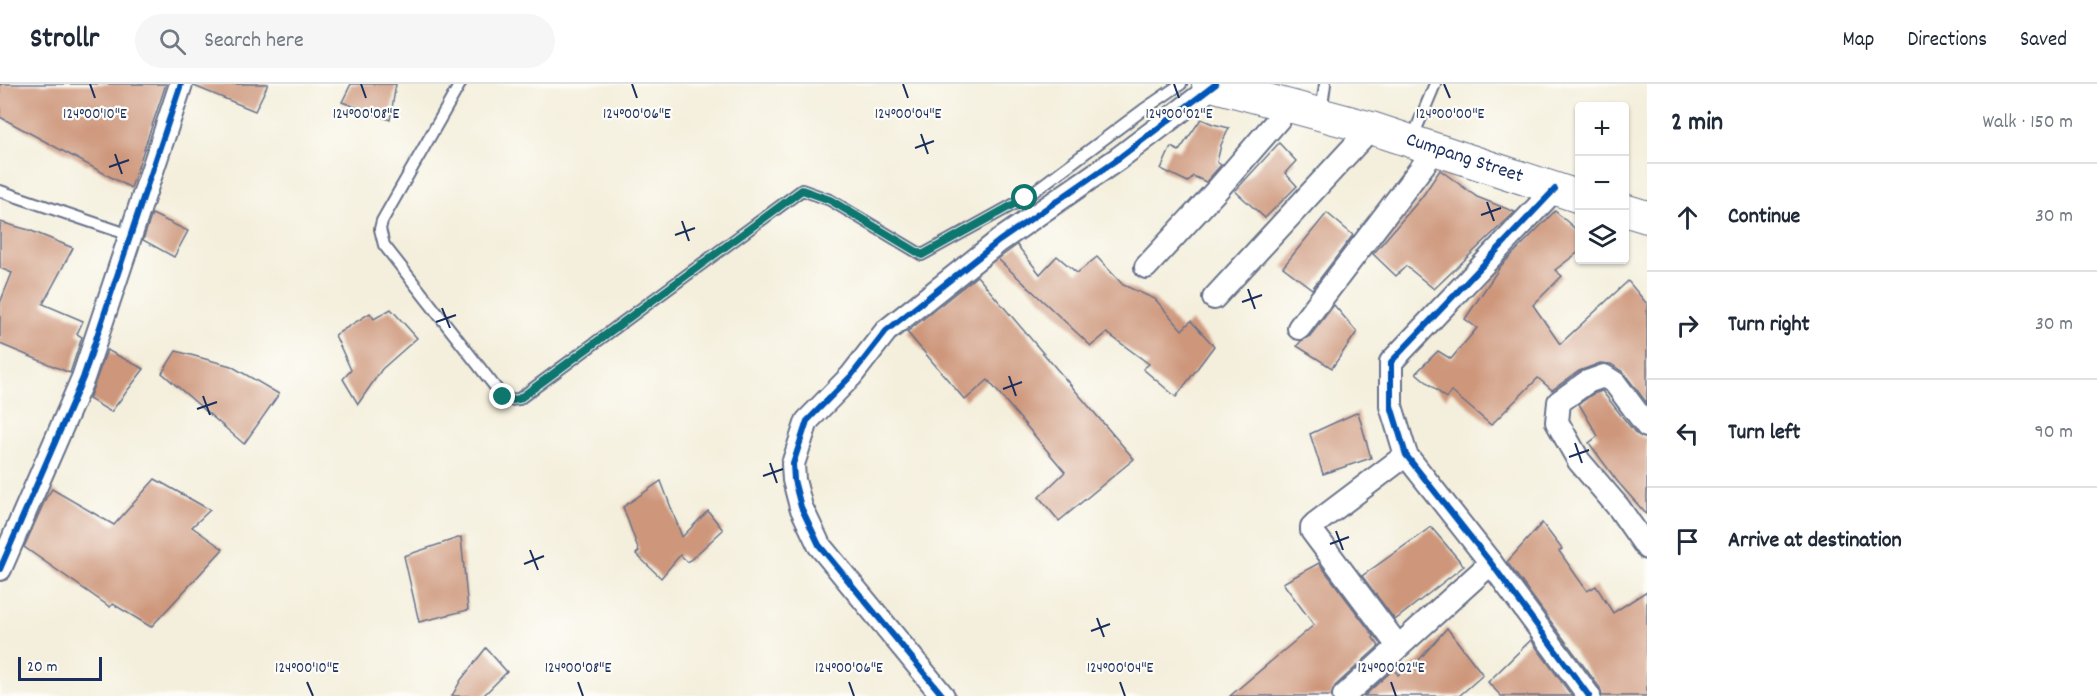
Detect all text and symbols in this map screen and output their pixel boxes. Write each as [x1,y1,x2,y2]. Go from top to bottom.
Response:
search box [135,14,555,68]
text: Strollr [30,21,99,61]
icon: search [156,25,189,58]
text: Search here [204,26,304,57]
text: Map [1843,26,1874,56]
text: Directions [1907,26,1987,56]
text: Saved [2020,26,2067,56]
map controls [1575,102,1629,264]
button: + [1575,102,1629,156]
text: 124°00'10"E [63,104,127,126]
text: 124°00'08"E [333,104,399,126]
text: 124°00'06"E [603,104,671,126]
text: 124°00'04"E [875,104,942,126]
text: 124°00'02"E [1145,104,1213,126]
text: 124°00'00"E [1416,104,1485,126]
text: 2 min [1671,105,1723,142]
text: Walk · 150 m [1983,109,2073,137]
street label: Cumpang Street [1402,126,1527,191]
button: − [1575,156,1629,210]
route start [1011,184,1037,210]
icon: ahead [1671,201,1704,234]
text: Continue [1728,202,1800,233]
text: 30 m [2035,203,2073,231]
button: layers [1575,210,1629,264]
icon: right [1671,309,1704,342]
text: Turn right [1728,310,1810,341]
text: 30 m [2035,311,2073,339]
route end [489,383,515,409]
icon: left [1671,417,1704,450]
text: Turn left [1728,418,1800,449]
text: 90 m [2035,419,2073,447]
icon: arrive [1671,525,1704,558]
text: Arrive at destination [1728,526,1902,557]
scale bar [18,654,102,682]
text: 20 m [27,656,57,679]
text: 124°00'10"E [275,658,339,680]
text: 124°00'08"E [545,658,611,680]
text: 124°00'06"E [815,658,883,680]
text: 124°00'04"E [1087,658,1154,680]
text: 124°00'02"E [1357,658,1425,680]

